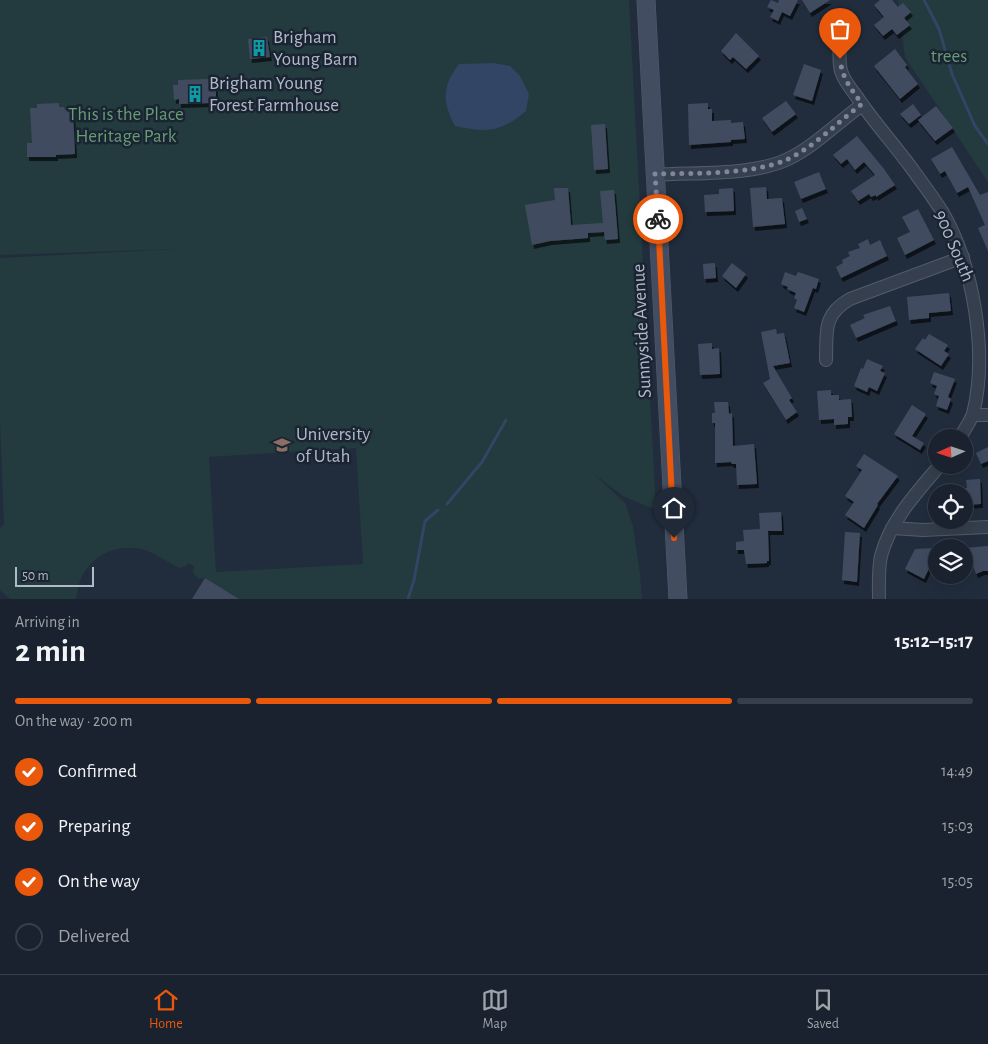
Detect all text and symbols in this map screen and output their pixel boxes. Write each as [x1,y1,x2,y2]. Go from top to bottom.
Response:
pin [819,8,861,59]
icon: bag [826,15,854,43]
place label: Brigham Young Barn [273,28,358,69]
building icon: Brigham Young Barn [249,38,269,58]
park label: trees [931,47,967,66]
place label: Brigham Young Forest Farmhouse [209,74,339,115]
building icon: Brigham Young Forest Farmhouse [185,84,205,104]
park label: This is the Place Heritage Park [68,105,184,146]
courier [633,194,683,244]
icon: bike [644,205,672,233]
street label: 900 South [930,207,978,285]
street label: Sunnyside Avenue [629,263,655,399]
place label: University of Utah [296,425,370,466]
north arrow [928,429,972,474]
map controls [928,429,973,584]
school or university icon: University of Utah [272,435,292,455]
button: locate [928,484,973,529]
pin [653,487,695,538]
icon: home [660,494,688,522]
button: layers [928,539,973,584]
scale bar [15,564,94,587]
text: 50 m [22,569,49,583]
text: Arriving in [15,614,80,630]
text: 15:12–15:17 [895,632,973,651]
text: 2 min [15,635,86,667]
text: On the way · 200 m [15,713,133,729]
icon: check [15,758,43,786]
text: Confirmed [58,762,137,781]
text: 14:49 [941,763,973,779]
icon: check [15,813,43,841]
text: Preparing [58,817,131,836]
text: 15:03 [942,818,973,834]
icon: check [15,868,43,896]
text: On the way [58,872,140,891]
text: 15:05 [942,873,973,889]
text: Delivered [58,927,130,946]
tab: Home [149,986,183,1033]
tab: Map [481,986,509,1033]
tab: Saved [807,986,839,1033]

